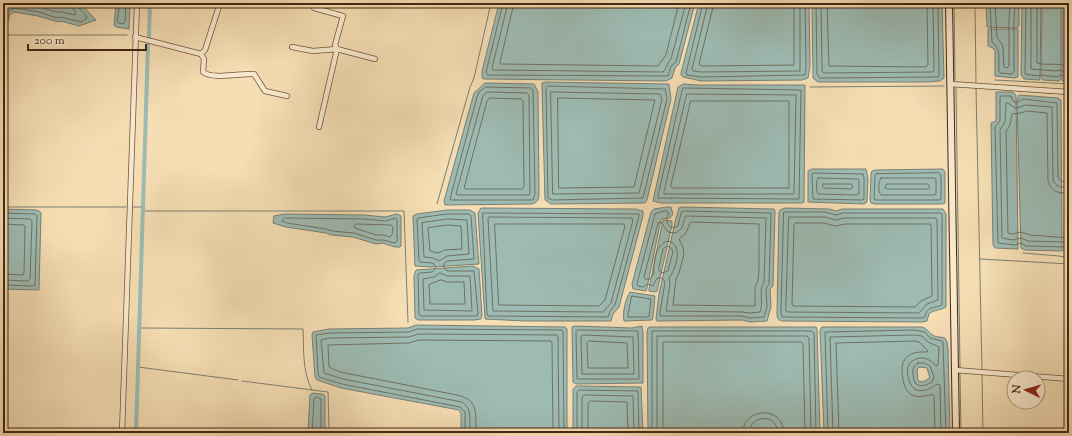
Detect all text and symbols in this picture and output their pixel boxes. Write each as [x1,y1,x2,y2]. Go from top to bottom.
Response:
scale bar [28,26,146,52]
text: 200 m [34,32,65,50]
north arrow [1006,370,1046,410]
text: N [1009,384,1025,395]

